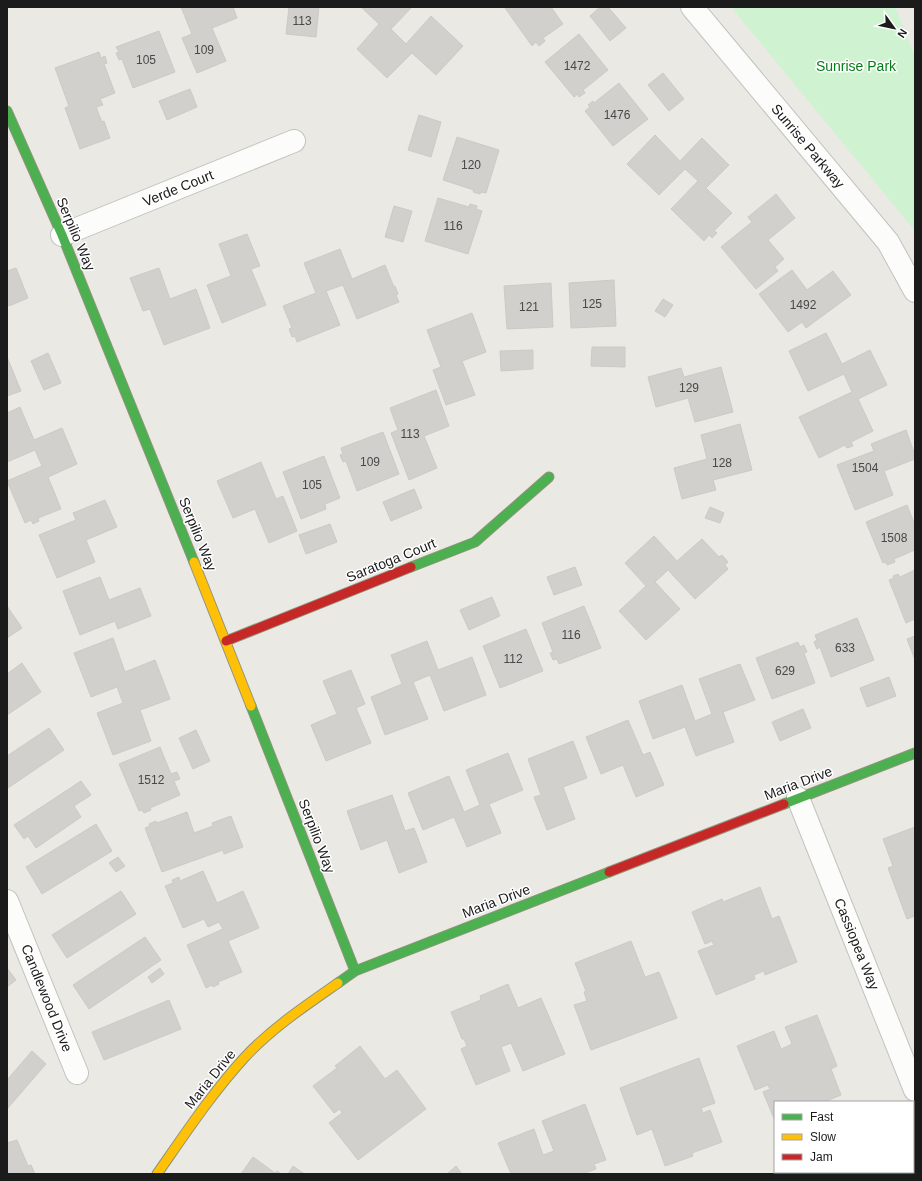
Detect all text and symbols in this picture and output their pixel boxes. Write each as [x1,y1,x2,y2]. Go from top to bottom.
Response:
north arrow [874,8,914,48]
house number: 113 [292,14,312,28]
text: N [895,27,910,40]
house number: 109 [194,43,214,57]
house number: 105 [136,53,156,67]
park label: Sunrise Park [816,58,897,74]
house number: 1472 [564,59,591,73]
street label: Sunrise Parkway [768,101,848,191]
house number: 1476 [604,108,631,122]
house number: 120 [461,158,481,172]
street label: Verde Court [140,167,216,209]
street label: Serpilio Way [53,195,99,273]
house number: 116 [443,219,463,233]
house number: 125 [582,297,602,311]
house number: 1492 [790,298,817,312]
house number: 121 [519,300,539,314]
house number: 129 [679,381,699,395]
house number: 113 [400,427,420,441]
house number: 109 [360,455,380,469]
house number: 128 [712,456,732,470]
house number: 1504 [852,461,879,475]
house number: 105 [302,478,322,492]
street label: Serpilio Way [176,495,220,573]
house number: 1508 [881,531,908,545]
street label: Saratoga Court [344,535,438,585]
house number: 116 [561,628,581,642]
house number: 633 [835,641,855,655]
house number: 112 [503,652,523,666]
house number: 629 [775,664,795,678]
street label: Maria Drive [762,763,834,803]
house number: 1512 [138,773,165,787]
street label: Serpilio Way [296,797,338,875]
street label: Maria Drive [460,881,532,921]
street label: Cassiopea Way [831,896,883,992]
street label: Candlewood Drive [18,942,76,1054]
street label: Maria Drive [181,1046,239,1112]
legend [774,1101,914,1173]
text: Fast [810,1110,834,1124]
text: Slow [810,1130,836,1144]
text: Jam [810,1150,833,1164]

